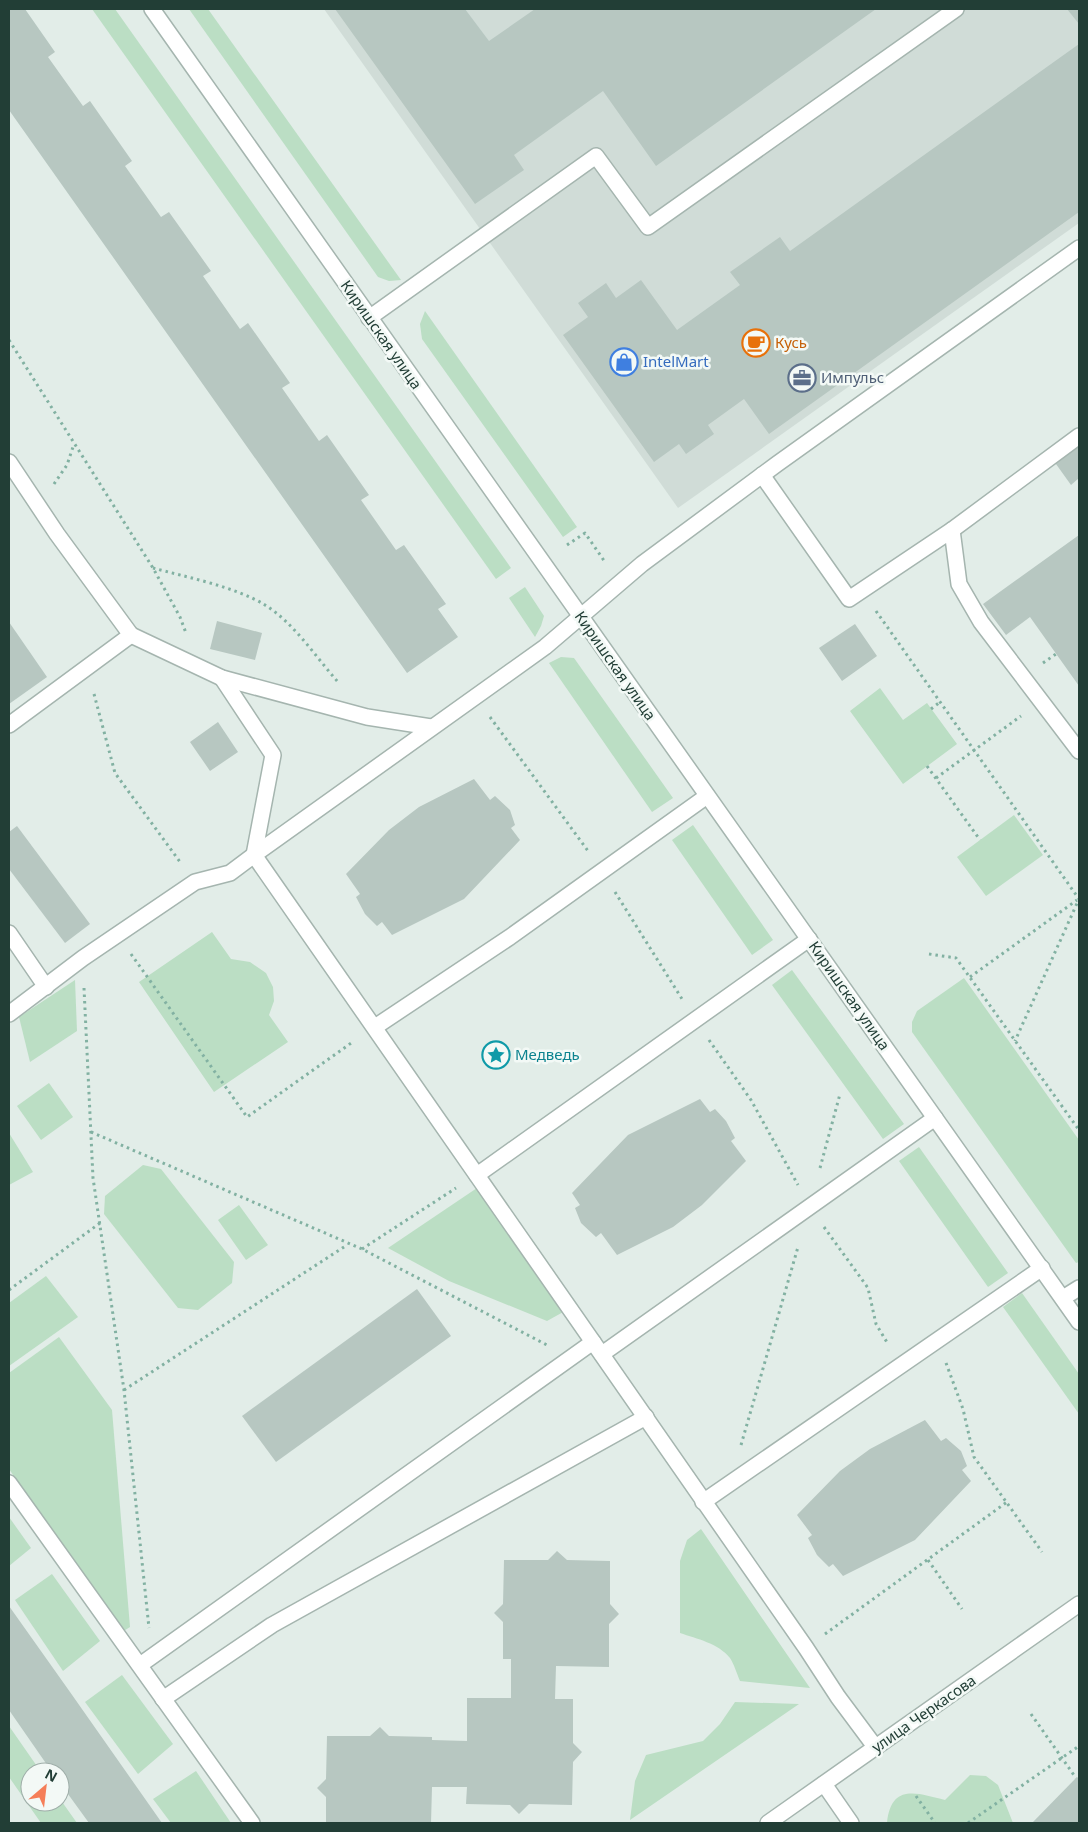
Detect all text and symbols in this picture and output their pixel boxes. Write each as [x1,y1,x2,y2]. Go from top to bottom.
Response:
street label: Киришская улица [337,276,427,393]
cafe icon: Кусь [741,328,771,358]
place label: Кусь [775,332,807,352]
shop icon: IntelMart [609,347,639,377]
place label: IntelMart [643,351,709,371]
office icon: Импульс [787,363,817,393]
place label: Импульс [821,367,884,387]
street label: Киришская улица [571,607,661,724]
street label: Киришская улица [805,937,895,1054]
place icon: Медведь [481,1040,511,1070]
place label: Медведь [515,1044,580,1064]
street label: улица Черкасова [867,1670,979,1757]
north arrow [20,1762,70,1812]
text: N [42,1764,61,1786]

